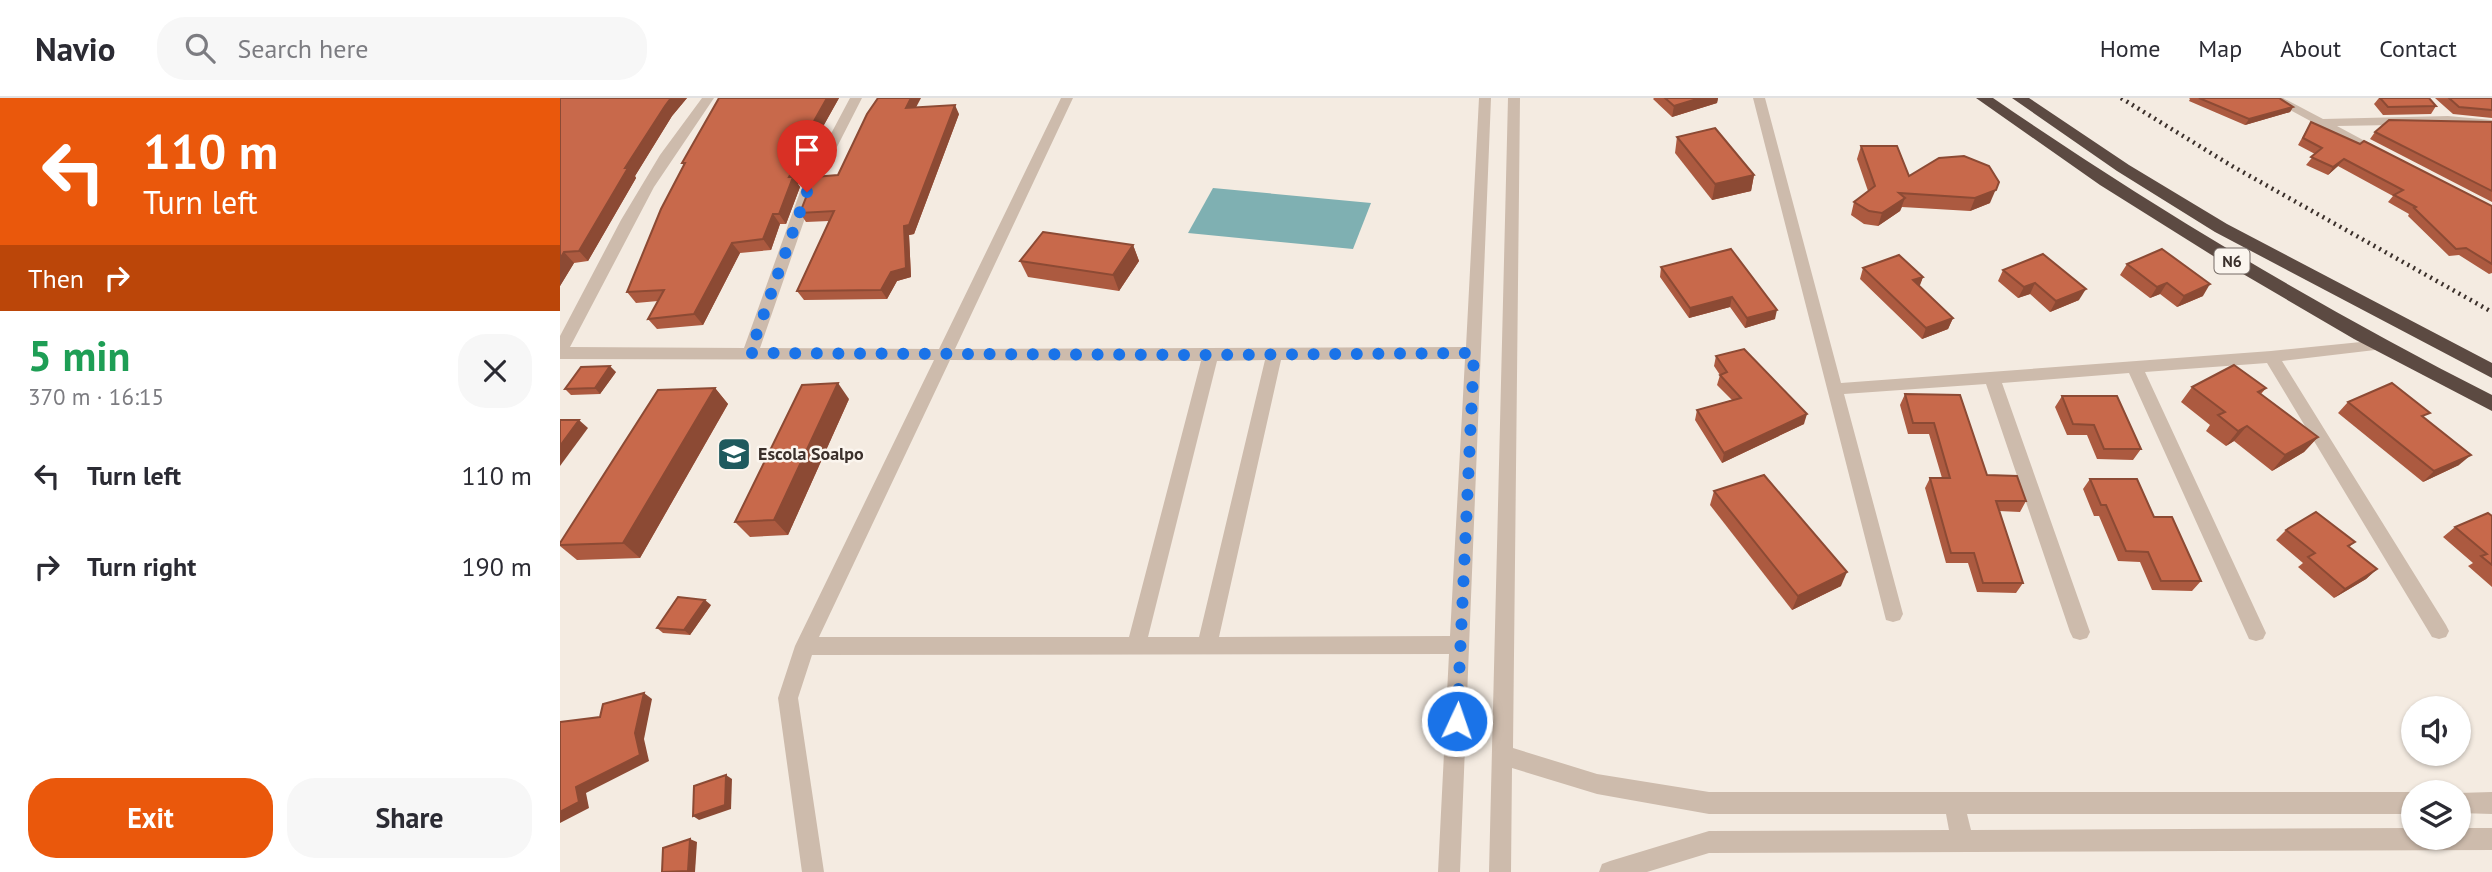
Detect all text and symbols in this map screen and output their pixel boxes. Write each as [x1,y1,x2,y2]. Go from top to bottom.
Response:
search box [157,17,647,80]
text: Navio [35,27,115,70]
icon: search [181,29,219,67]
text: Search here [237,32,369,65]
text: Home [2100,33,2160,64]
text: Map [2198,33,2242,64]
text: About [2280,33,2341,64]
text: Contact [2379,33,2457,64]
text: 110 m [143,119,278,183]
pin [777,120,837,192]
icon: left [28,126,119,217]
icon: arrive [788,131,826,169]
text: Turn left [143,181,258,223]
road number: N6 [2214,248,2250,274]
icon: right [98,259,136,297]
text: Then [28,262,84,295]
text: 5 min [28,328,130,383]
button: close [458,334,532,408]
text: 370 m · 16:15 [28,382,164,411]
school or university icon: Escola Soalpo [715,435,753,473]
place label: Escola Soalpo [758,442,864,465]
icon: left [28,457,66,495]
text: Turn left [87,459,181,492]
text: 110 m [461,459,532,492]
icon: right [28,548,66,586]
text: Turn right [87,550,196,583]
text: 190 m [461,550,532,583]
position arrow [1420,684,1494,758]
map controls [2401,696,2471,850]
button: sound [2401,696,2471,766]
button: Exit [28,778,273,858]
button: Share [287,778,532,858]
button: layers [2401,780,2471,850]

